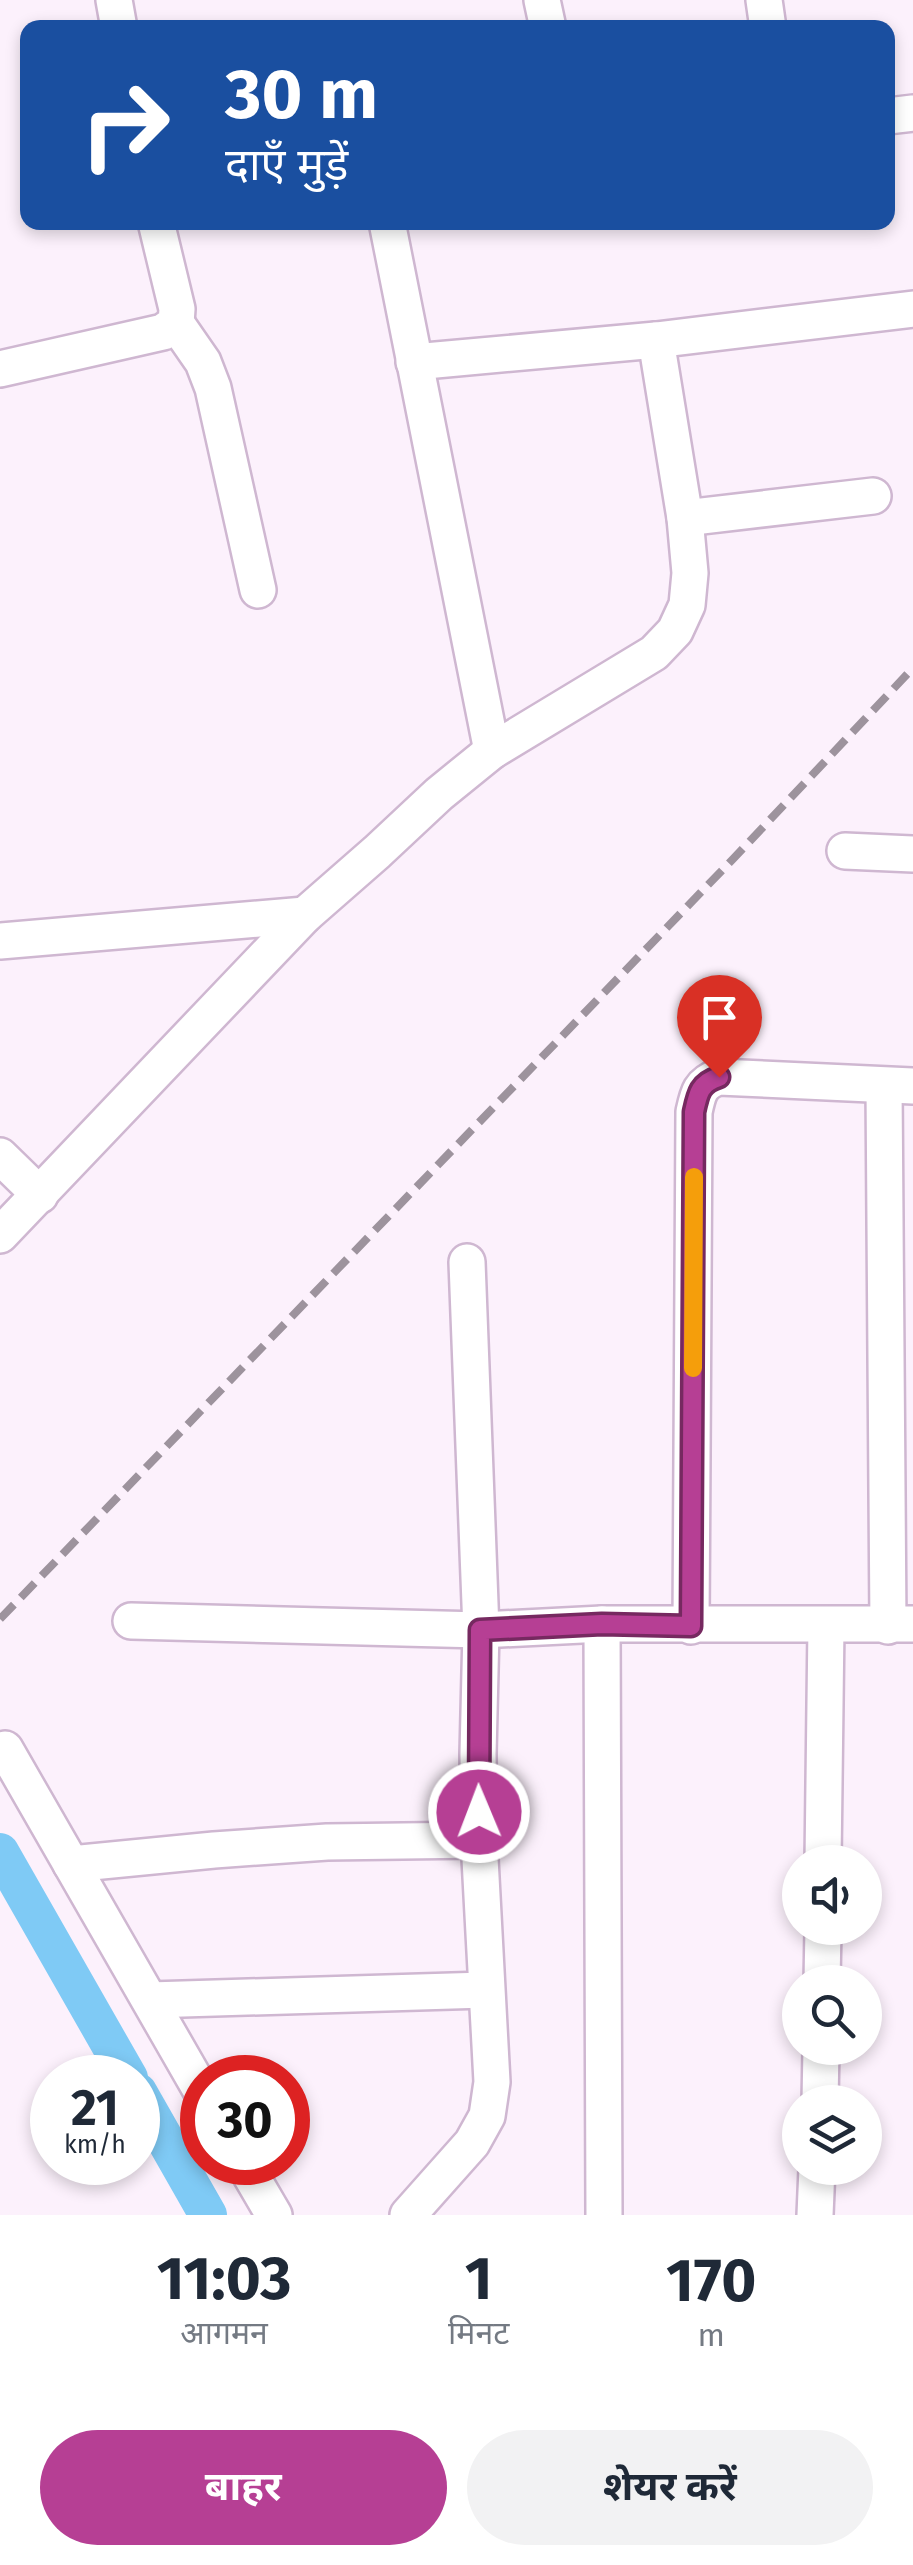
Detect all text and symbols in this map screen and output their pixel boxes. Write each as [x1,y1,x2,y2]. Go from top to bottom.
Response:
text: 30 m [225,53,378,137]
icon: right [60,60,190,190]
text: दाएँ मुड़ें [225,138,348,192]
pin [677,975,762,1078]
icon: arrive [692,990,747,1045]
position arrow [427,1760,531,1864]
map controls [782,1845,882,2185]
button: sound [782,1845,882,1945]
button: search [782,1965,882,2065]
speed limit sign: 30 [180,2055,310,2185]
text: 21 [71,2078,119,2138]
button: layers [782,2085,882,2185]
text: km/h [64,2130,126,2160]
text: 11:03 [157,2243,291,2315]
text: 1 [465,2243,493,2315]
text: 170 [666,2245,756,2317]
text: आगमन [180,2314,268,2352]
text: मिनट [448,2314,509,2352]
text: m [697,2316,725,2354]
button: बाहर [40,2430,447,2545]
button: शेयर करें [467,2430,873,2545]

